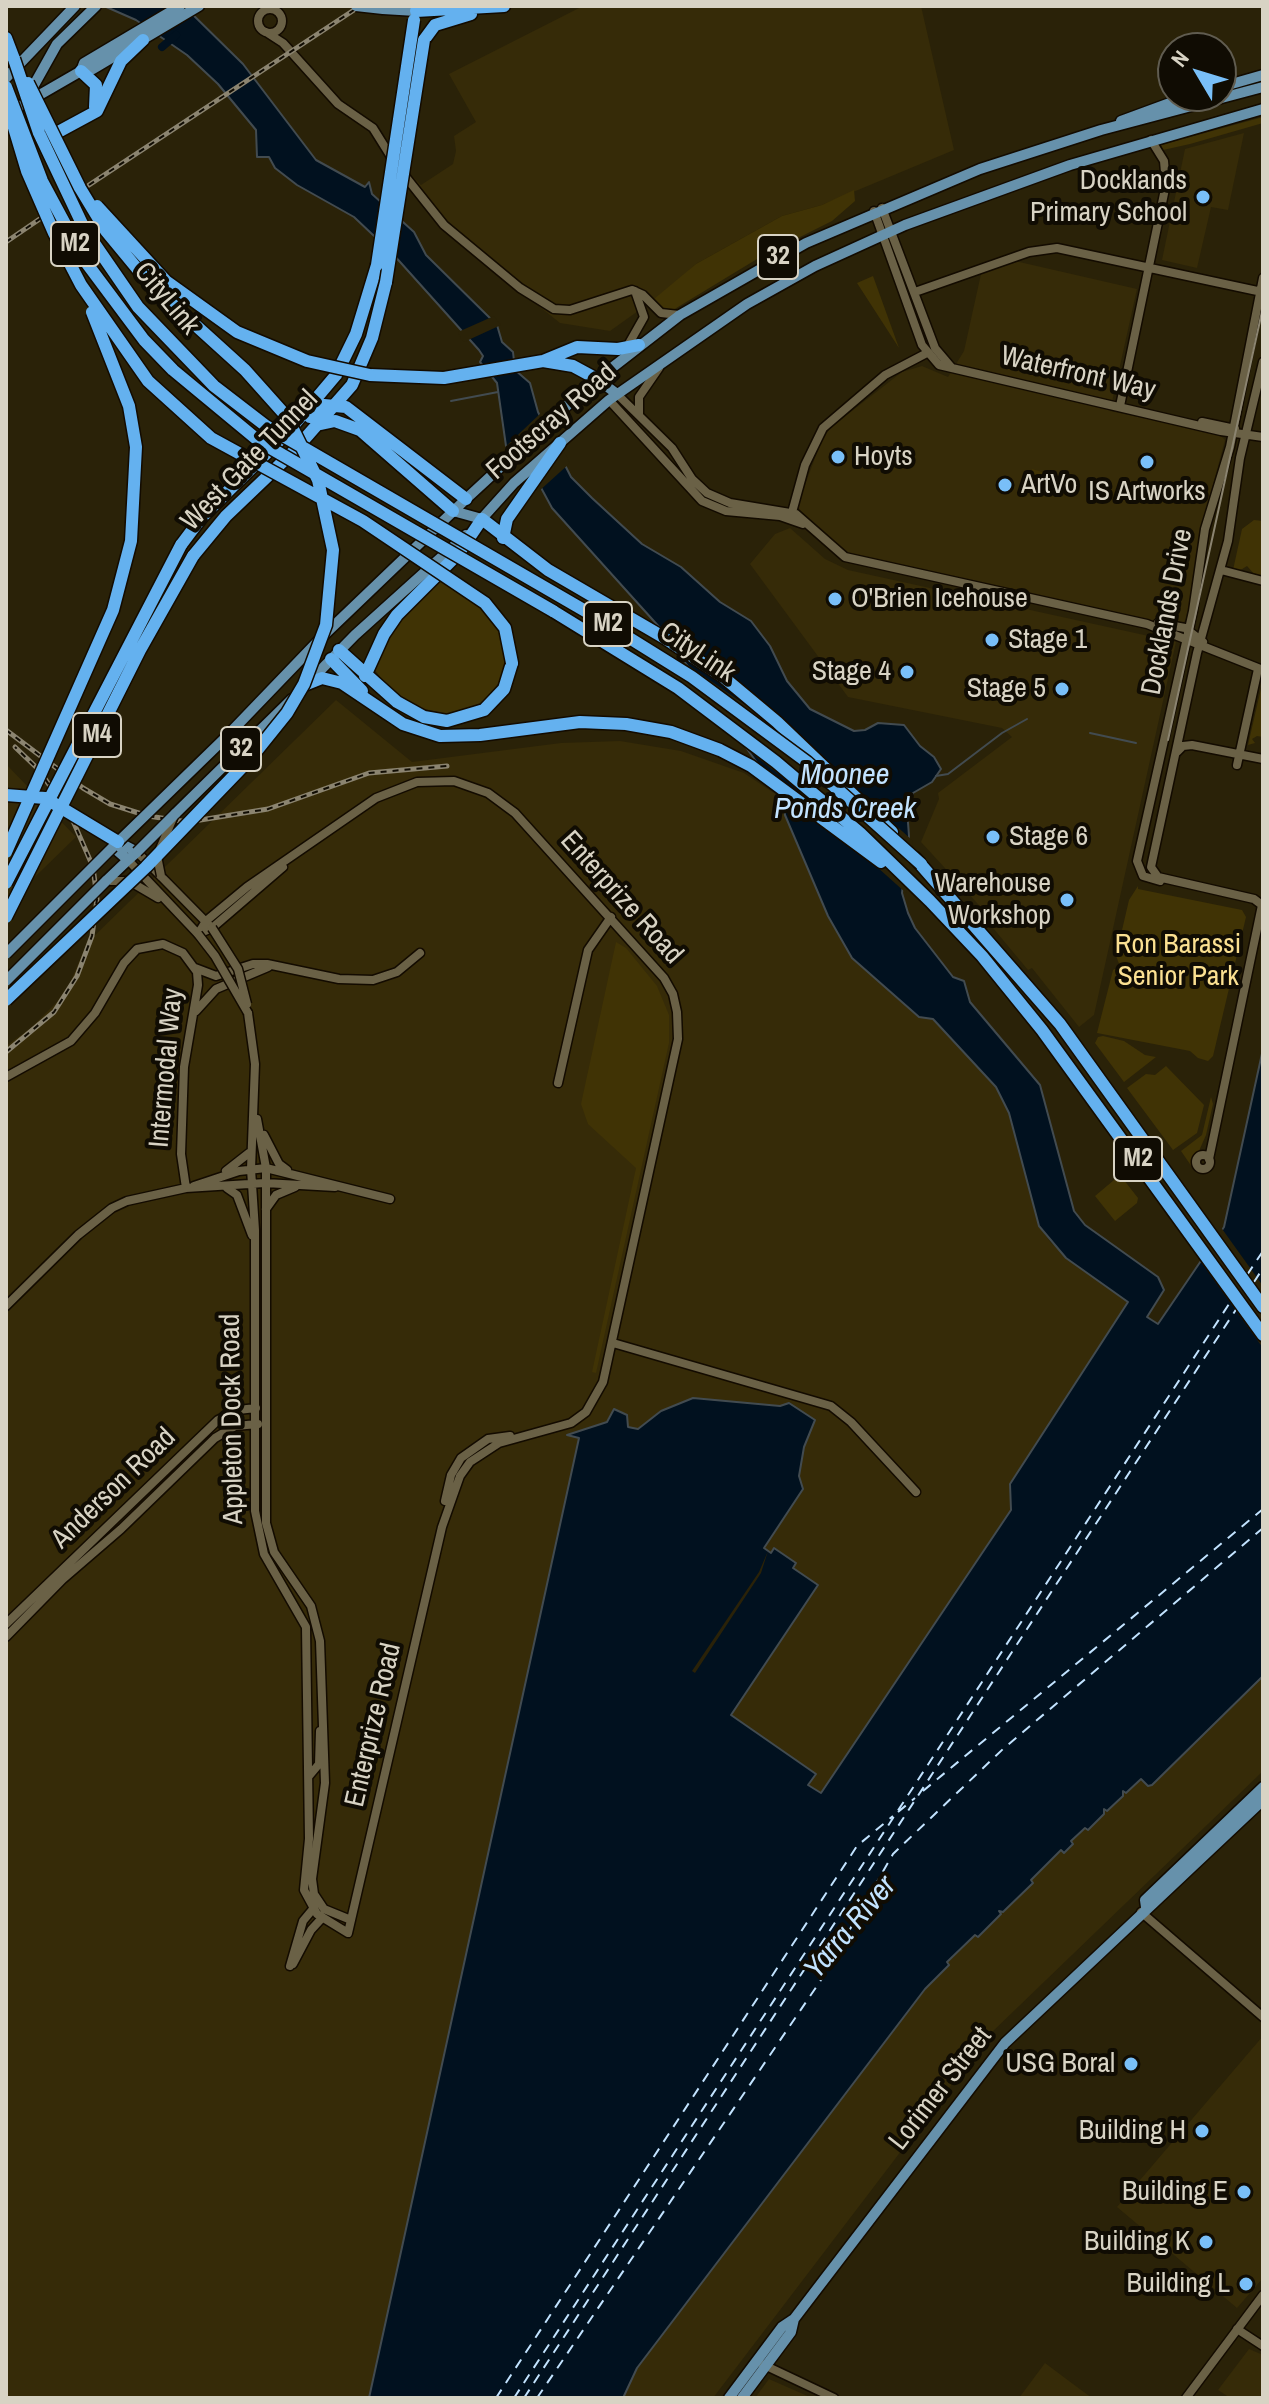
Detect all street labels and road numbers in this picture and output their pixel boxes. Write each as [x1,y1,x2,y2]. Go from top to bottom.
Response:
road number: M2 [51,222,99,266]
road number: 32 [758,235,798,279]
street label: CityLink [126,256,206,342]
street label: Waterfront Way [997,340,1159,408]
street label: Footscray Road [480,357,624,487]
street label: West Gate Tunnel [174,384,326,538]
street label: Docklands Drive [1135,526,1201,698]
road number: M2 [584,602,632,646]
street label: CityLink [653,616,741,690]
road number: M4 [73,713,121,757]
road number: 32 [221,727,261,771]
street label: Enterprize Road [553,825,689,971]
street label: Intermodal Way [143,987,191,1149]
road number: M2 [1114,1137,1162,1181]
street label: Appleton Dock Road [214,1313,252,1525]
street label: Anderson Road [45,1422,183,1556]
street label: Enterprize Road [339,1640,409,1810]
street label: Lorimer Street [883,2021,999,2157]

